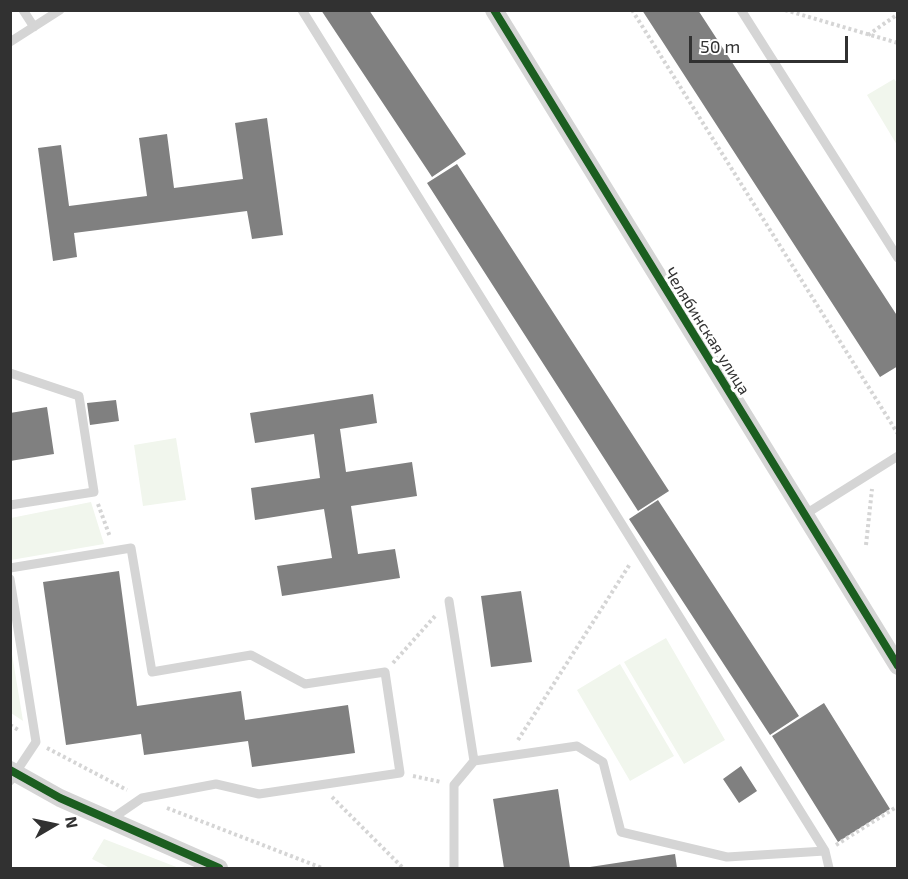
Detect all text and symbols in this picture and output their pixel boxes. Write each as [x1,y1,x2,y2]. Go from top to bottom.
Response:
scale bar [692,24,851,62]
text: 50 m [700,35,740,57]
street label: Челябинская улица [660,264,754,398]
north arrow [24,795,84,855]
text: N [62,815,83,829]

